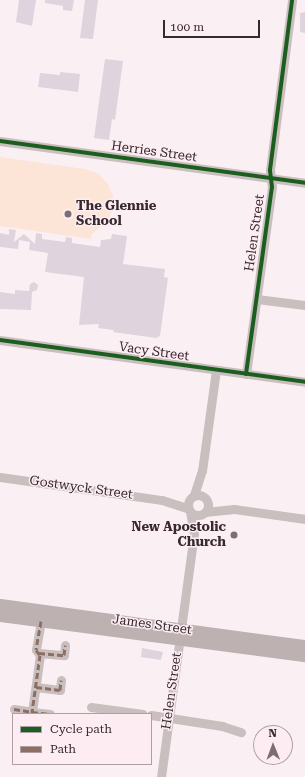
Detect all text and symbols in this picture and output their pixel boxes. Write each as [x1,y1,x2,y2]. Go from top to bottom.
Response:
scale bar [165,12,262,38]
text: 100 m [170,20,204,34]
street label: Herries Street [110,138,198,166]
street label: Helen Street [242,193,268,273]
place label: The Glennie School [76,199,156,230]
marker: The Glennie School [63,209,73,219]
street label: Vacy Street [118,339,190,365]
street label: Gostwyck Street [28,473,134,503]
place label: New Apostolic Church [132,520,226,551]
marker: New Apostolic Church [229,530,239,540]
street label: James Street [111,612,193,638]
street label: Helen Street [159,651,185,731]
legend [12,713,152,765]
text: Cycle path [50,722,112,736]
north arrow [253,725,293,765]
text: N [268,727,277,740]
text: Path [50,742,76,756]

